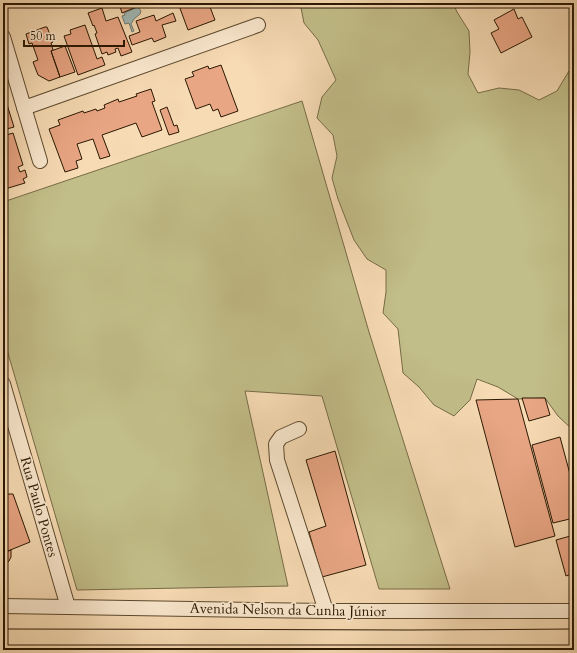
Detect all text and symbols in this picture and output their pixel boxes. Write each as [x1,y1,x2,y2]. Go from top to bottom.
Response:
scale bar [24,22,124,48]
text: 50 m [30,28,57,44]
street label: Rua Paulo Pontes [16,455,62,560]
street label: Avenida Nelson da Cunha Júnior [190,599,387,621]

